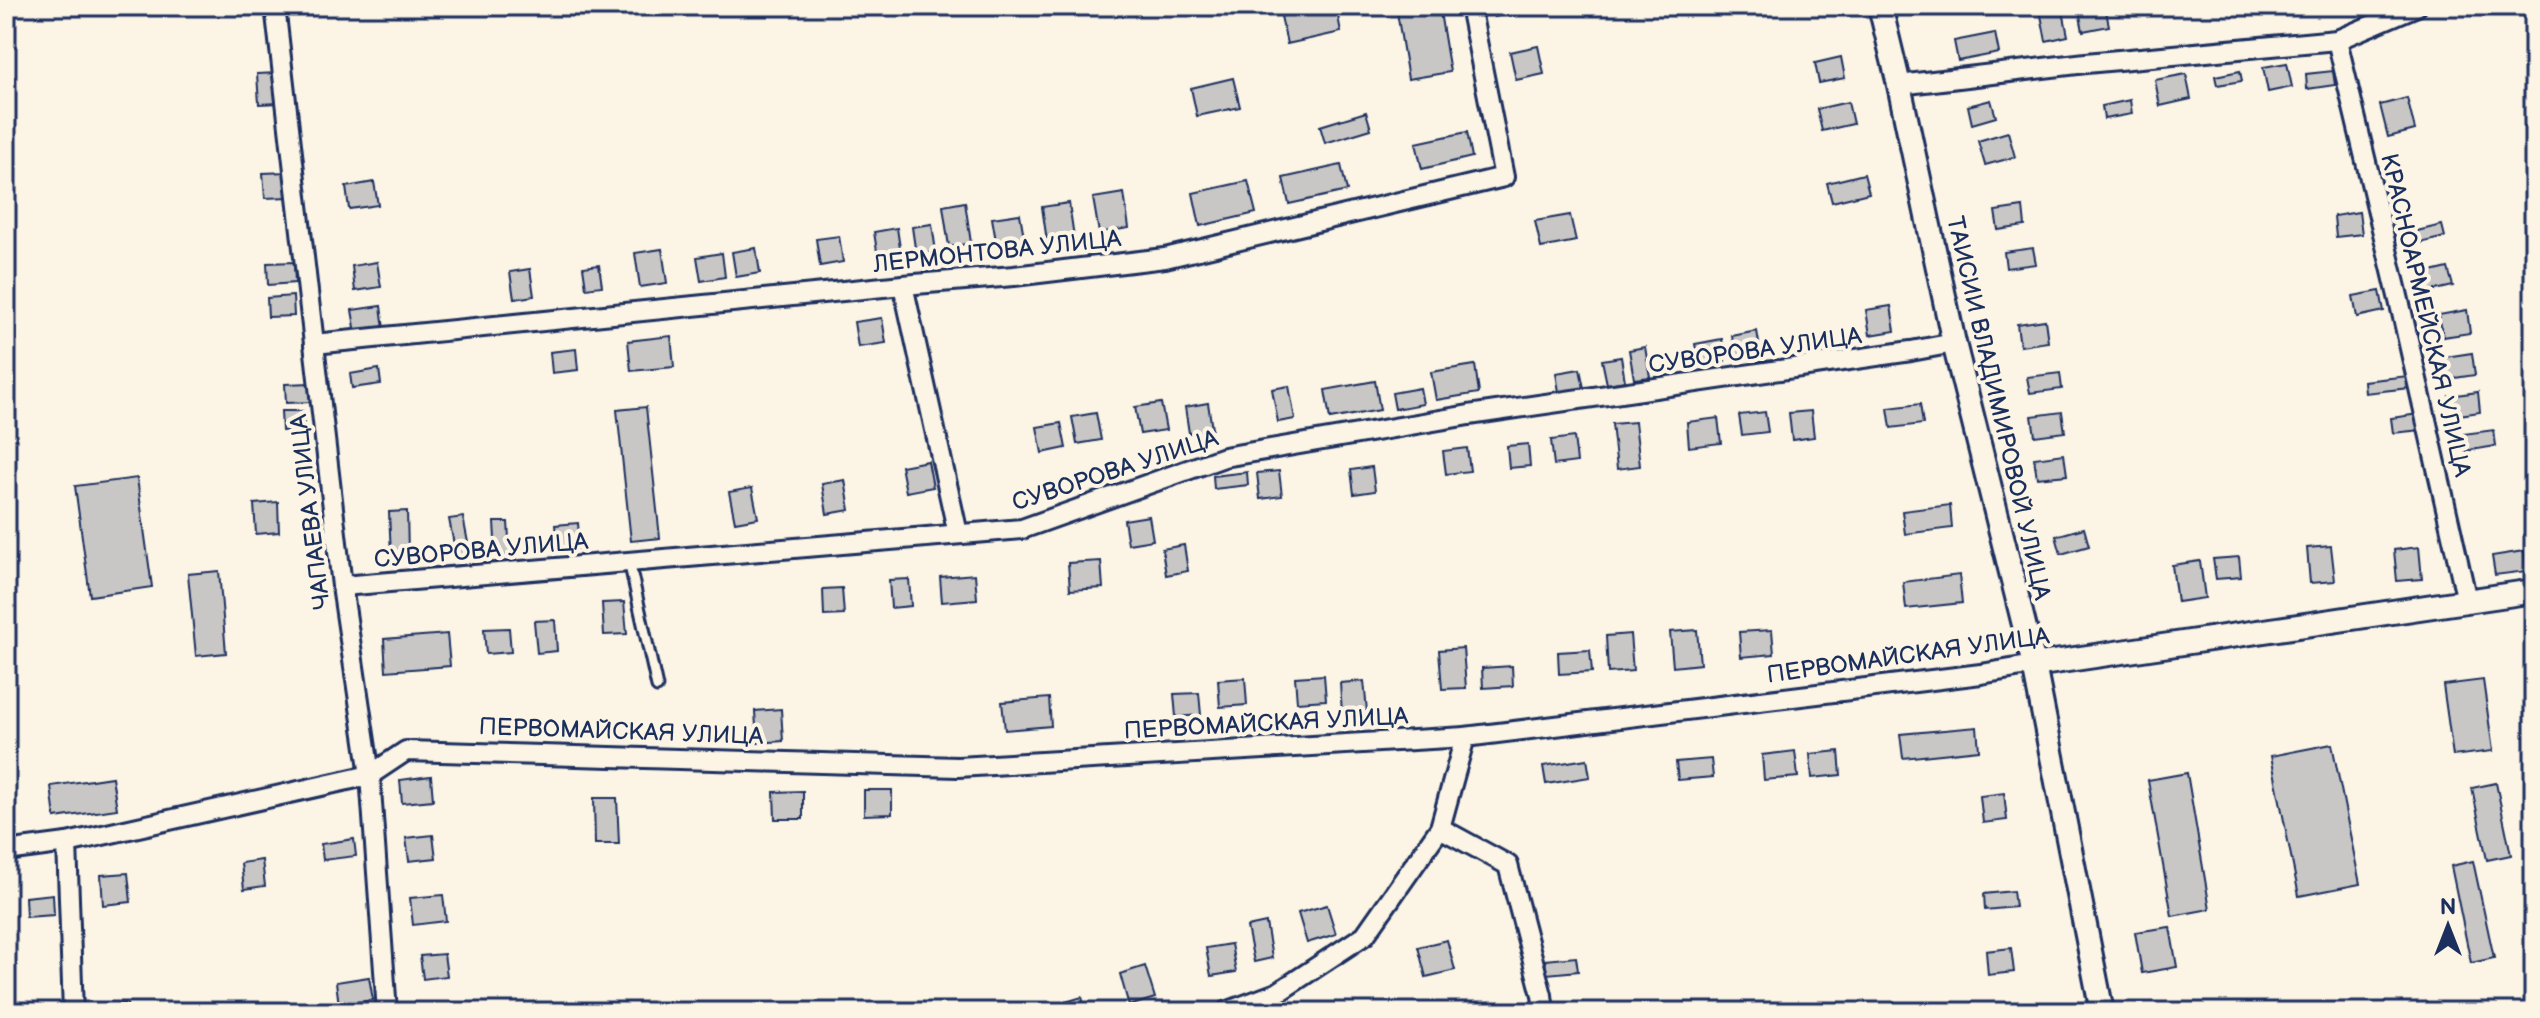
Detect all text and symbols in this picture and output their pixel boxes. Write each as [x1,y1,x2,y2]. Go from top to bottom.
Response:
street label: КРАСНОАРМЕЙСКАЯ УЛИЦА [2374,151,2477,480]
street label: ТАИСИИ ВЛАДИМИРОВОЙ УЛИЦА [1940,213,2057,603]
street label: ЛЕРМОНТОВА УЛИЦА [871,224,1123,279]
street label: СУВОРОВА УЛИЦА [1647,321,1864,380]
street label: ЧАПАЕВА УЛИЦА [284,412,337,611]
street label: СУВОРОВА УЛИЦА [1009,423,1222,517]
street label: СУВОРОВА УЛИЦА [373,527,590,574]
street label: ПЕРВОМАЙСКАЯ УЛИЦА [1765,621,2052,690]
street label: ПЕРВОМАЙСКАЯ УЛИЦА [1123,702,1409,745]
street label: ПЕРВОМАЙСКАЯ УЛИЦА [478,712,764,751]
north arrow [2408,886,2488,966]
text: N [2440,894,2456,921]

